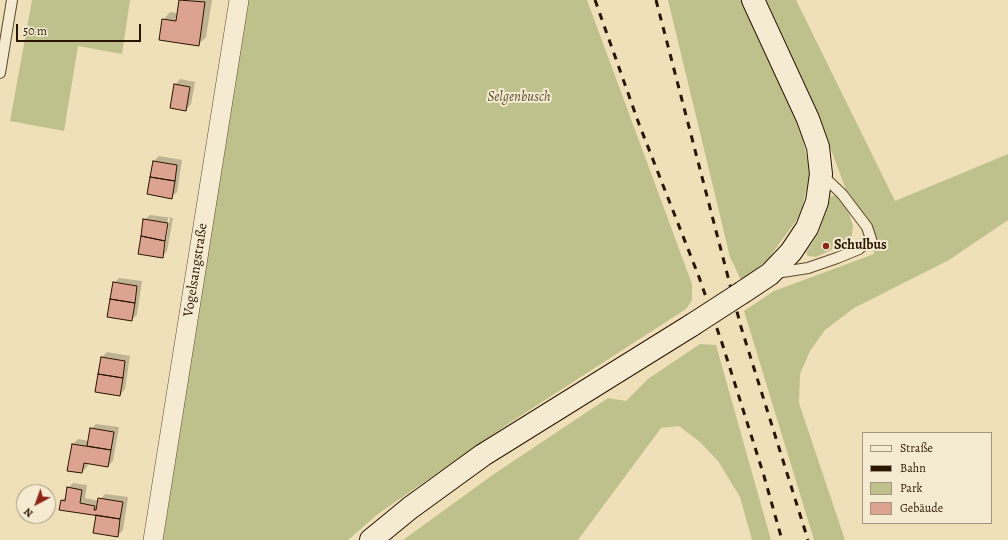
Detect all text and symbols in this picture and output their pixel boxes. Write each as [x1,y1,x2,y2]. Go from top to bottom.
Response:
scale bar [18,16,143,42]
text: 50 m [23,23,47,39]
park label: Selgenbusch [487,90,551,106]
street label: Vogelsangstraße [180,222,212,318]
place label: Schulbus [834,238,887,254]
marker: Schulbus [821,241,831,251]
legend [862,432,992,524]
text: Straße [900,440,933,456]
text: Bahn [900,460,926,476]
text: Park [900,480,923,496]
north arrow [16,484,56,524]
text: Gebäude [900,500,943,516]
text: N [21,504,36,521]

